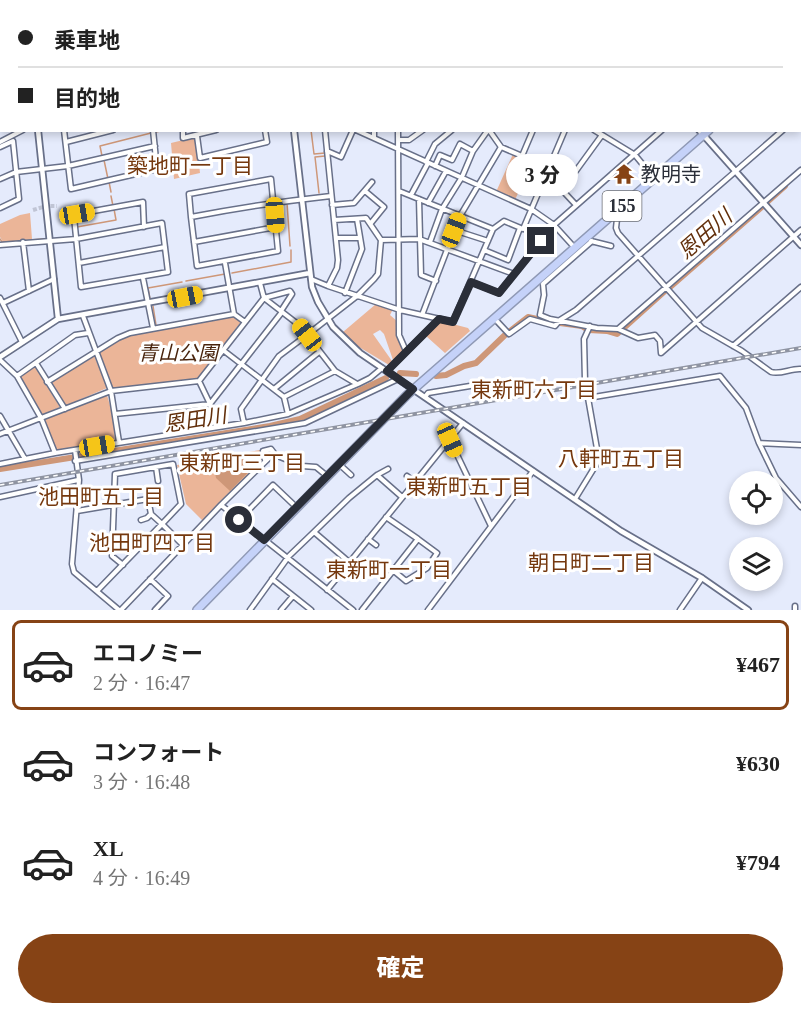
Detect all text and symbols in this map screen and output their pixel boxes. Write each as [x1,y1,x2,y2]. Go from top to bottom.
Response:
text: 乗車地 [54,28,120,53]
text: 目的地 [54,86,120,111]
district label: 築地町一丁目 [127,154,253,178]
callout: 3 分 [505,154,577,196]
temple icon: 教明寺 [612,162,636,186]
place label: 教明寺 [641,163,701,185]
text: 3 分 [525,164,560,186]
road number: 155 [602,191,642,221]
car [265,196,285,234]
car [58,202,96,226]
water label: 恩田川 [673,203,738,264]
car [439,210,469,250]
route end [527,227,554,254]
car [166,285,204,309]
car [289,315,325,355]
park label: 青山公園 [138,342,221,364]
district label: 東新町六丁目 [471,378,597,402]
water label: 恩田川 [162,403,230,437]
car [434,420,466,460]
car [78,434,116,458]
district label: 八軒町五丁目 [558,447,684,471]
district label: 東新町三丁目 [179,451,305,475]
map controls [729,471,783,591]
button: locate [729,471,783,525]
district label: 東新町五丁目 [406,475,532,499]
district label: 池田町五丁目 [38,485,164,509]
route start [225,506,252,533]
district label: 池田町四丁目 [89,531,215,555]
button: layers [729,537,783,591]
district label: 朝日町二丁目 [528,551,654,575]
district label: 東新町一丁目 [326,558,452,582]
icon: car [21,638,75,692]
text: エコノミー [93,641,203,666]
text: ¥467 [736,652,780,677]
text: 2 分 · 16:47 [93,672,190,694]
icon: car [21,737,75,791]
text: コンフォート [93,740,224,765]
text: ¥630 [736,751,780,776]
text: 3 分 · 16:48 [93,771,190,793]
icon: car [21,836,75,890]
text: XL [93,836,124,861]
text: ¥794 [736,850,780,875]
text: 4 分 · 16:49 [93,867,190,889]
button: 確定 [18,934,783,1003]

